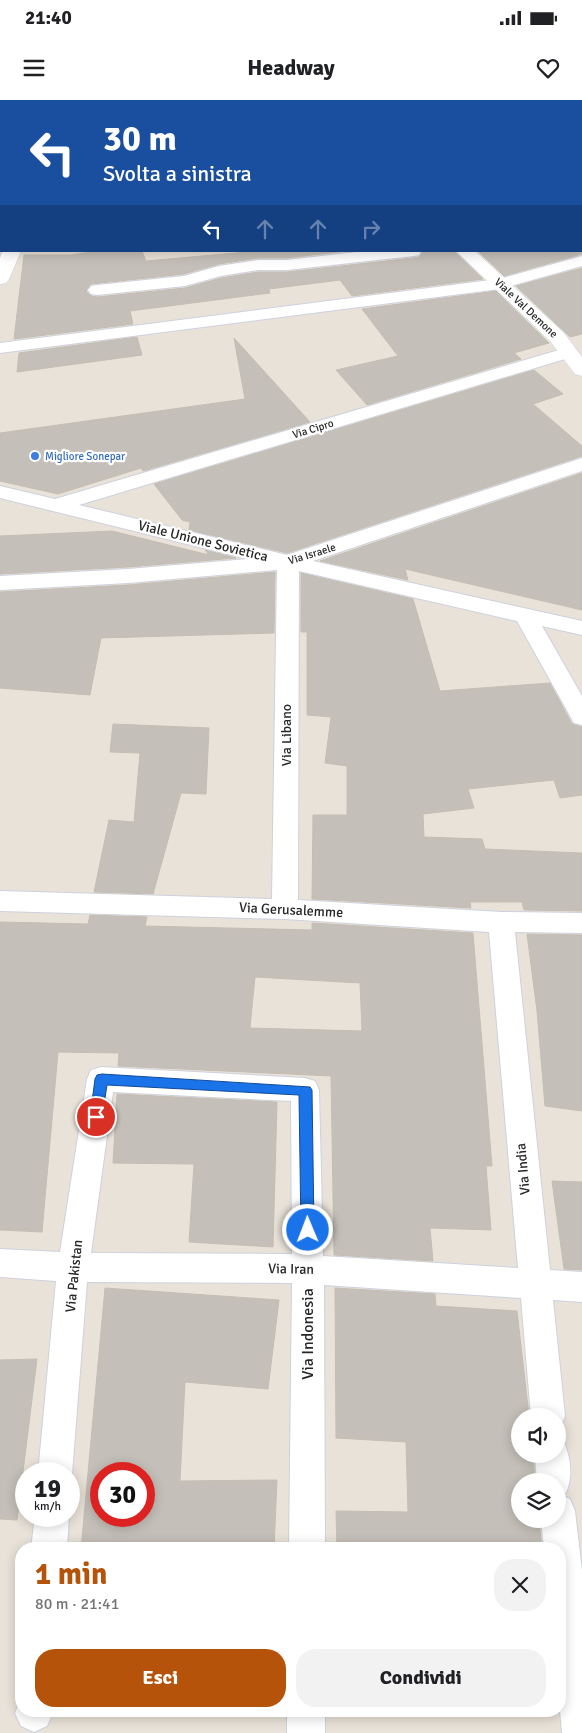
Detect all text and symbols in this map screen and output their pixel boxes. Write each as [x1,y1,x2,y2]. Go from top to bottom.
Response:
text: 21:40 [25,6,72,30]
icon: menu [20,54,48,82]
text: Headway [247,54,335,81]
icon: heart [534,54,562,82]
text: 30 m [103,117,177,160]
icon: left [20,120,85,185]
text: Svolta a sinistra [103,160,252,187]
icon: left [198,215,226,243]
icon: ahead [251,215,279,243]
icon: ahead [304,215,332,243]
icon: right [357,215,385,243]
street label: Viale Val Demone [492,275,560,341]
street label: Via Cipro [291,417,335,441]
marker: Migliore Sonepar [29,450,41,462]
place label: Migliore Sonepar [45,450,125,463]
street label: Viale Unione Sovietica [136,517,270,565]
street label: Via Israele [287,541,337,567]
street label: Via Libano [278,704,295,766]
street label: Via Gerusalemme [238,899,344,921]
pin [75,1096,117,1138]
icon: arrive [82,1103,110,1131]
street label: Via India [512,1142,534,1196]
position arrow [281,1203,333,1255]
street label: Via Pakistan [62,1239,86,1313]
street label: Via Iran [268,1260,314,1278]
street label: Via Indonesia [298,1288,318,1380]
map controls [511,1408,566,1528]
button: sound [511,1408,566,1463]
speed limit sign: 30 [90,1462,155,1527]
text: 19 [34,1473,61,1504]
button: layers [511,1473,566,1528]
text: km/h [34,1499,61,1514]
text: 1 min [35,1556,107,1593]
button: close [494,1559,546,1611]
text: 80 m · 21:41 [35,1594,119,1614]
button: Esci [35,1649,286,1707]
button: Condividi [296,1649,546,1707]

